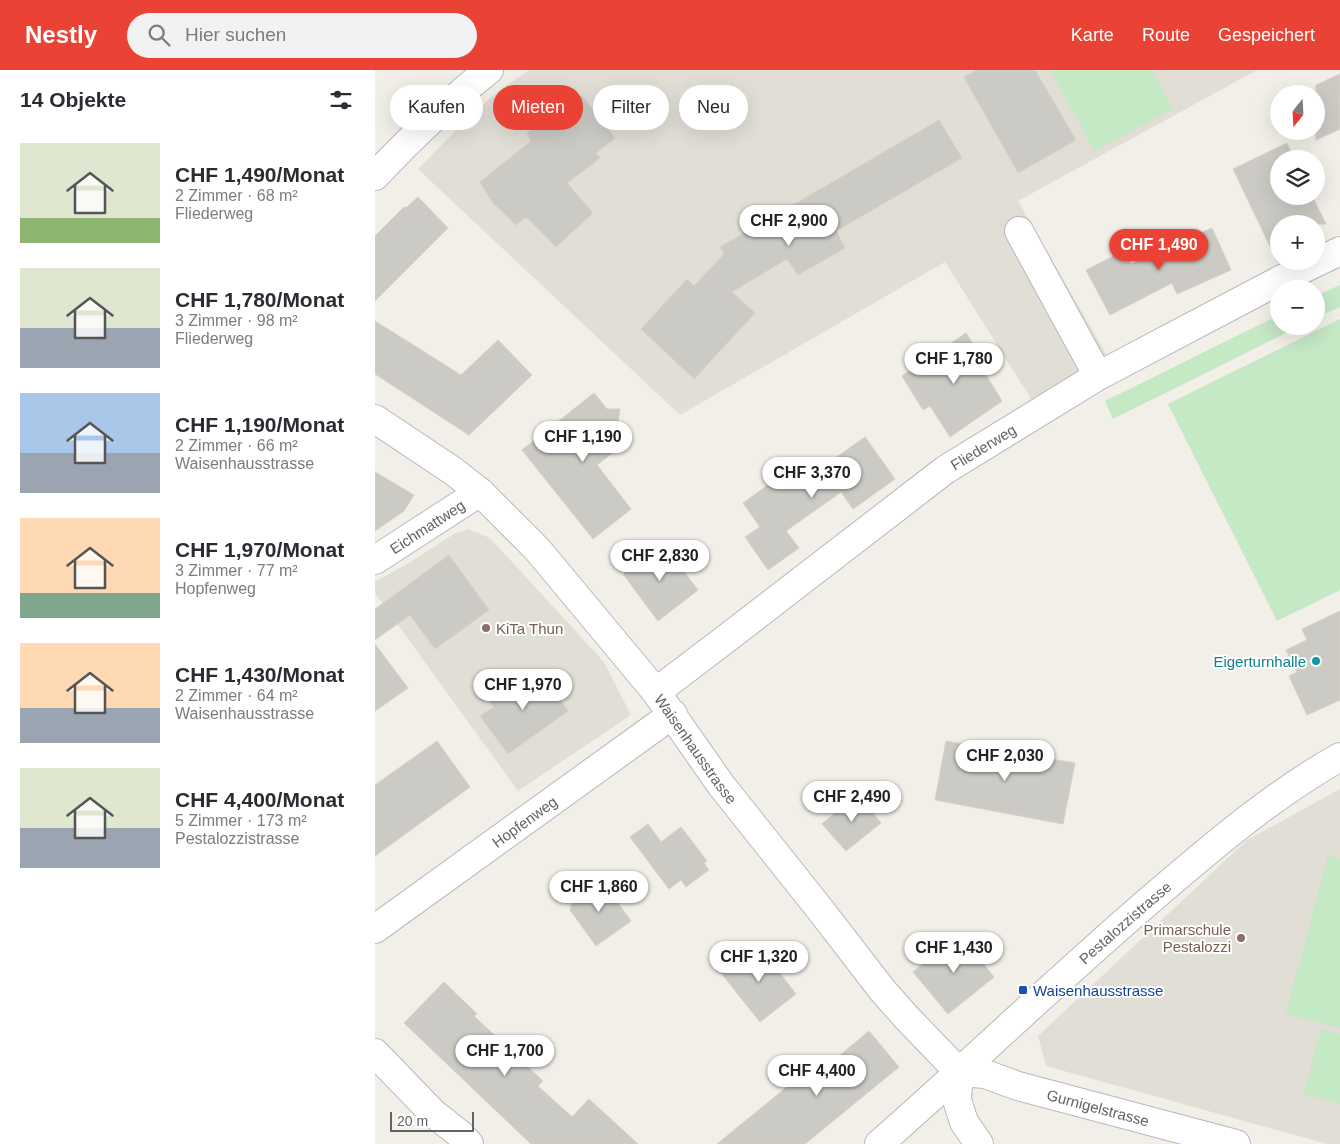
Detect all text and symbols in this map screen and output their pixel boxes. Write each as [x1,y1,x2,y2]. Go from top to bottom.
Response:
search box [127,13,477,58]
text: Nestly [25,21,97,48]
icon: search [145,21,173,49]
text: Hier suchen [185,24,286,45]
text: Karte [1071,25,1114,45]
text: Route [1142,25,1190,45]
text: Gespeichert [1218,25,1315,45]
chip: Kaufen [390,85,483,130]
chip: Mieten [493,85,583,130]
chip: Filter [593,85,669,130]
chip: Neu [679,85,748,130]
north arrow [1270,85,1325,140]
map controls [1270,85,1325,335]
icon: filters [327,86,355,114]
text: 14 Objekte [20,88,126,111]
button: layers [1270,150,1325,205]
icon: home [60,163,120,223]
text: CHF 1,490/Monat [175,163,344,186]
text: 2 Zimmer · 68 m² [175,187,298,204]
pin: CHF 2,900 [732,204,846,247]
text: Fliederweg [175,205,253,222]
text: CHF 2,900 [750,212,828,229]
button: + [1270,215,1325,270]
pin: CHF 1,490 [1102,228,1216,271]
text: CHF 1,490 [1120,236,1198,253]
button: − [1270,280,1325,335]
icon: home [60,288,120,348]
text: CHF 1,780/Monat [175,288,344,311]
text: 3 Zimmer · 98 m² [175,312,298,329]
text: Fliederweg [175,330,253,347]
pin: CHF 1,780 [897,342,1011,385]
text: CHF 1,780 [915,350,993,367]
icon: home [60,413,120,473]
text: CHF 1,190/Monat [175,413,344,436]
pin: CHF 1,190 [526,420,640,463]
street label: Fliederweg [947,420,1019,473]
text: CHF 1,190 [544,428,622,445]
text: 2 Zimmer · 66 m² [175,437,298,454]
text: Waisenhausstrasse [175,455,314,472]
pin: CHF 3,370 [755,456,869,499]
text: CHF 3,370 [773,464,851,481]
street label: Eichmattweg [386,496,468,557]
icon: home [60,538,120,598]
text: CHF 1,970/Monat [175,538,344,561]
pin: CHF 2,830 [603,540,717,582]
text: CHF 2,830 [621,547,699,564]
text: 3 Zimmer · 77 m² [175,562,298,579]
text: Hopfenweg [175,580,256,597]
place label: KiTa Thun [496,620,563,637]
marker: KiTa Thun [480,622,492,634]
place label: Eigerturnhalle [1213,653,1306,670]
marker: Eigerturnhalle [1310,655,1322,667]
icon: home [60,663,120,723]
text: CHF 1,430/Monat [175,663,344,686]
pin: CHF 1,970 [466,668,580,711]
text: CHF 1,970 [484,676,562,693]
text: 2 Zimmer · 64 m² [175,687,298,704]
street label: Waisenhausstrasse [651,691,741,807]
text: Waisenhausstrasse [175,705,314,722]
pin: CHF 2,030 [948,740,1062,782]
text: CHF 2,030 [966,747,1044,764]
pin: CHF 2,490 [795,780,909,823]
icon: home [60,788,120,848]
text: CHF 4,400/Monat [175,788,344,811]
text: CHF 2,490 [813,788,891,805]
street label: Hopfenweg [488,792,560,850]
text: 5 Zimmer · 173 m² [175,812,307,829]
text: Pestalozzistrasse [175,830,300,847]
pin: CHF 1,860 [542,870,656,913]
street label: Pestalozzistrasse [1075,877,1174,967]
text: CHF 1,860 [560,878,638,895]
place label: Primarschule Pestalozzi [1143,921,1231,955]
pin: CHF 1,430 [897,932,1011,974]
marker: Primarschule Pestalozzi [1235,932,1247,944]
text: CHF 1,430 [915,939,993,956]
pin: CHF 1,320 [702,940,816,983]
text: CHF 1,320 [720,948,798,965]
place label: Waisenhausstrasse [1033,982,1163,999]
marker: Waisenhausstrasse [1017,984,1029,996]
pin: CHF 1,700 [448,1034,562,1077]
text: CHF 1,700 [466,1042,544,1059]
pin: CHF 4,400 [760,1054,874,1097]
text: CHF 4,400 [778,1062,856,1079]
street label: Gurnigelstrasse [1045,1086,1151,1129]
scale bar [390,1109,474,1132]
text: 20 m [397,1113,428,1129]

